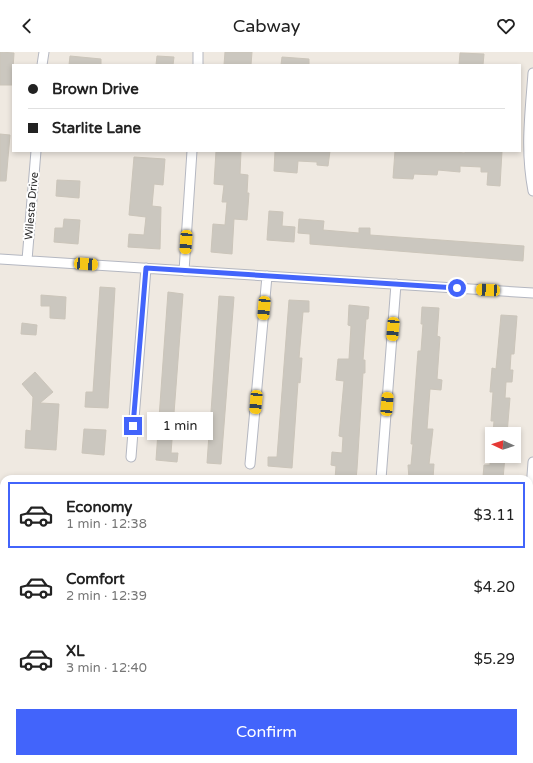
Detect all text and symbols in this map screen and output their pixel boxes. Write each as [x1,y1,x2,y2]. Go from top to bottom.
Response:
icon: back [16,15,38,37]
text: Cabway [233,15,300,37]
icon: heart [495,15,517,37]
text: Brown Drive [52,80,139,98]
text: Starlite Lane [52,119,141,137]
street label: Wilesta Drive [22,171,41,241]
car [179,230,193,254]
car [74,257,98,271]
route start [448,279,466,297]
car [476,283,500,297]
car [257,296,271,320]
car [386,317,400,341]
car [249,390,263,414]
car [380,392,394,416]
callout: 1 min [147,412,213,440]
route end [124,417,142,435]
text: 1 min [163,418,197,434]
north arrow [485,427,521,463]
map controls [485,427,521,463]
icon: car [18,497,54,533]
text: Economy [66,498,132,516]
text: $3.11 [474,506,515,524]
text: 1 min · 12:38 [66,516,147,532]
icon: car [18,569,54,605]
text: Comfort [66,570,125,588]
text: $4.20 [474,578,515,596]
text: 2 min · 12:39 [66,588,147,604]
icon: car [18,641,54,677]
text: XL [66,642,85,660]
text: $5.29 [474,650,515,668]
text: 3 min · 12:40 [66,660,147,676]
button: Confirm [16,709,517,755]

